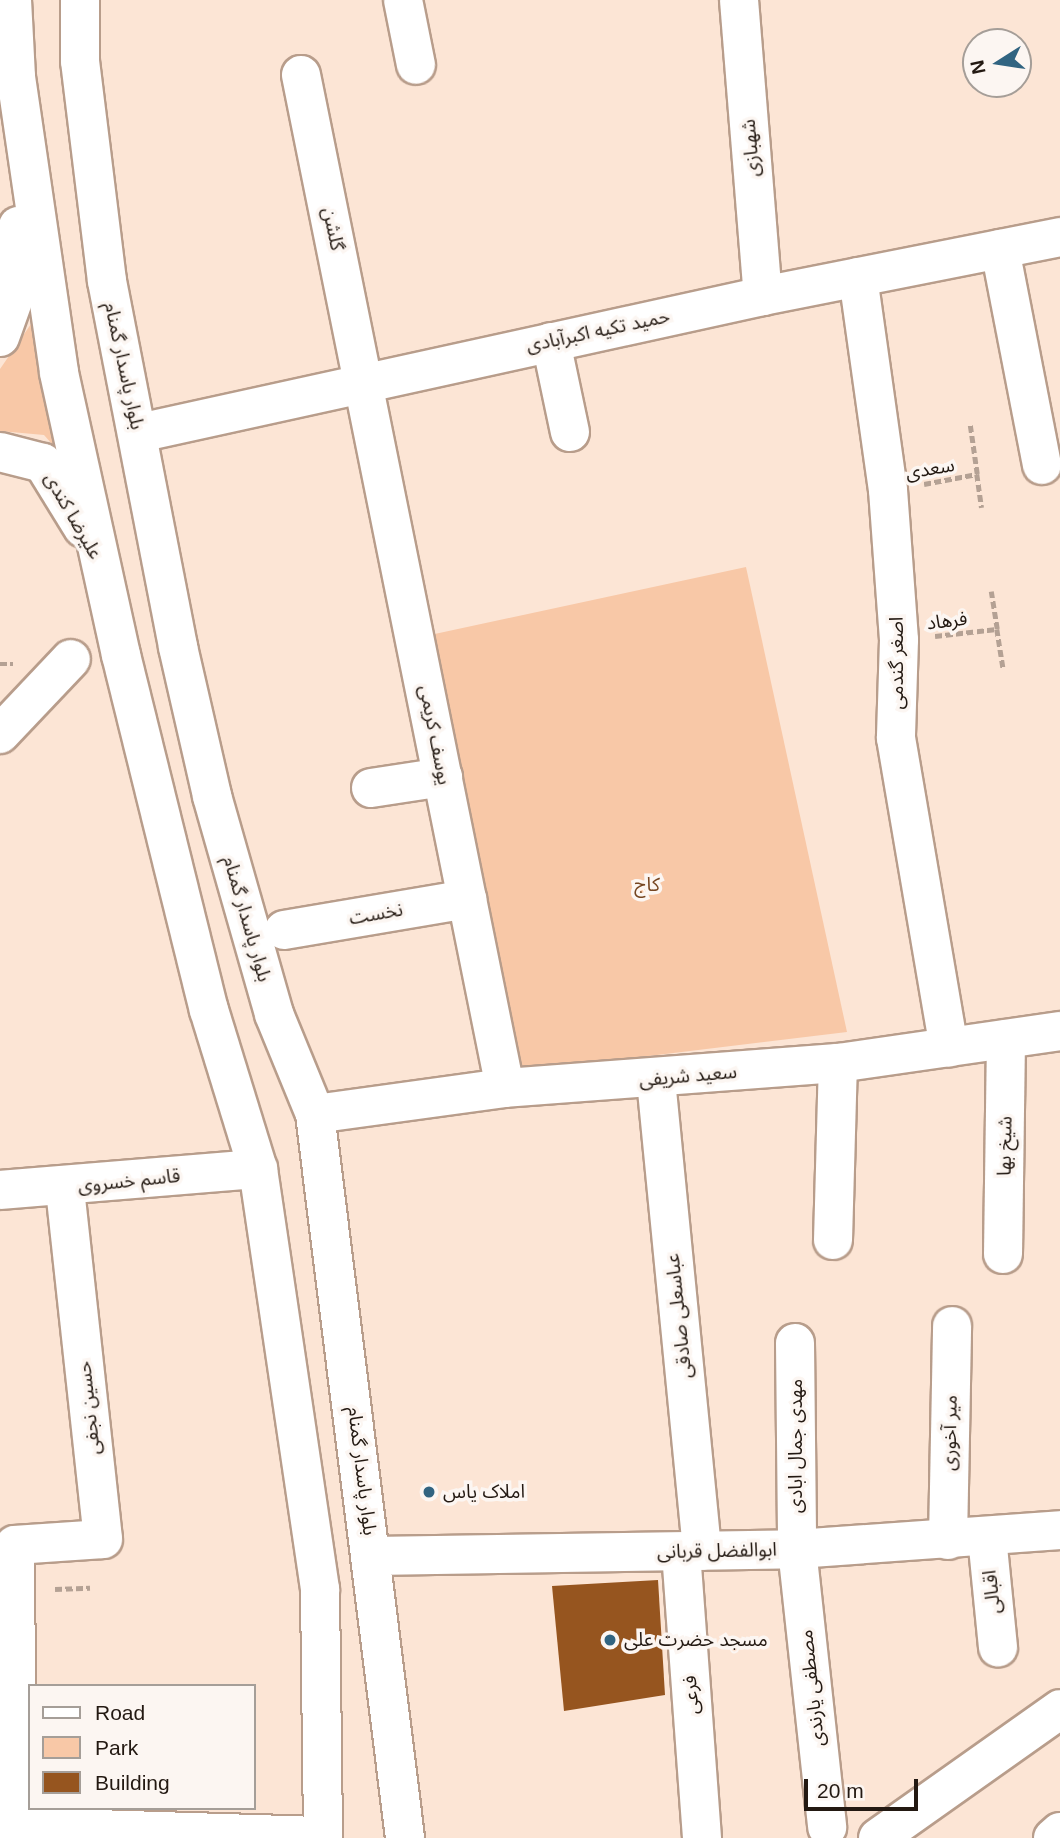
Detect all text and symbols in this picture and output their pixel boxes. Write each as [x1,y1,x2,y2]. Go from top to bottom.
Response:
north arrow [962,28,1032,98]
text: N [966,58,990,76]
street label: شهبازی [737,118,765,178]
street label: گلشن [317,205,349,253]
street label: بلوار پاسدار گمنام [99,300,149,432]
street label: حمید تکیه اکبرآبادی [524,305,672,357]
street label: سعدی [904,453,956,485]
street label: علیرضا کندی [39,469,107,563]
street label: فرهاد [925,607,969,635]
street label: اصغر گندمی [886,617,908,709]
street label: یوسف کریمی [414,683,456,787]
street label: بلوار پاسدار گمنام [218,854,276,984]
park label: کاج [634,874,660,896]
street label: نخست [347,898,405,930]
street label: سعید شریفی [638,1060,738,1092]
street label: شیخ بها [993,1116,1017,1176]
street label: قاسم خسروی [77,1164,181,1198]
street label: عباسعلی صادقی [661,1252,697,1380]
street label: حسین نجفی [73,1360,105,1456]
street label: مهدی جمال ابادی [785,1379,807,1513]
street label: میر آخوری [938,1395,962,1471]
street label: بلوار پاسدار گمنام [343,1405,381,1537]
place label: املاک یاس [443,1481,525,1503]
marker: املاک یاس [421,1484,437,1500]
street label: ابوالفضل قربانی [657,1539,777,1563]
street label: اقبالی [978,1569,1006,1615]
street label: مصطفی یارندی [795,1628,829,1748]
place label: مسجد حضرت علی [624,1629,768,1651]
marker: مسجد حضرت علی [602,1632,618,1648]
street label: فرعی [678,1675,704,1715]
legend [28,1684,256,1810]
text: Road [95,1701,145,1724]
text: Park [95,1736,138,1759]
scale bar [808,1764,922,1808]
text: Building [95,1771,170,1794]
text: 20 m [817,1779,864,1802]

